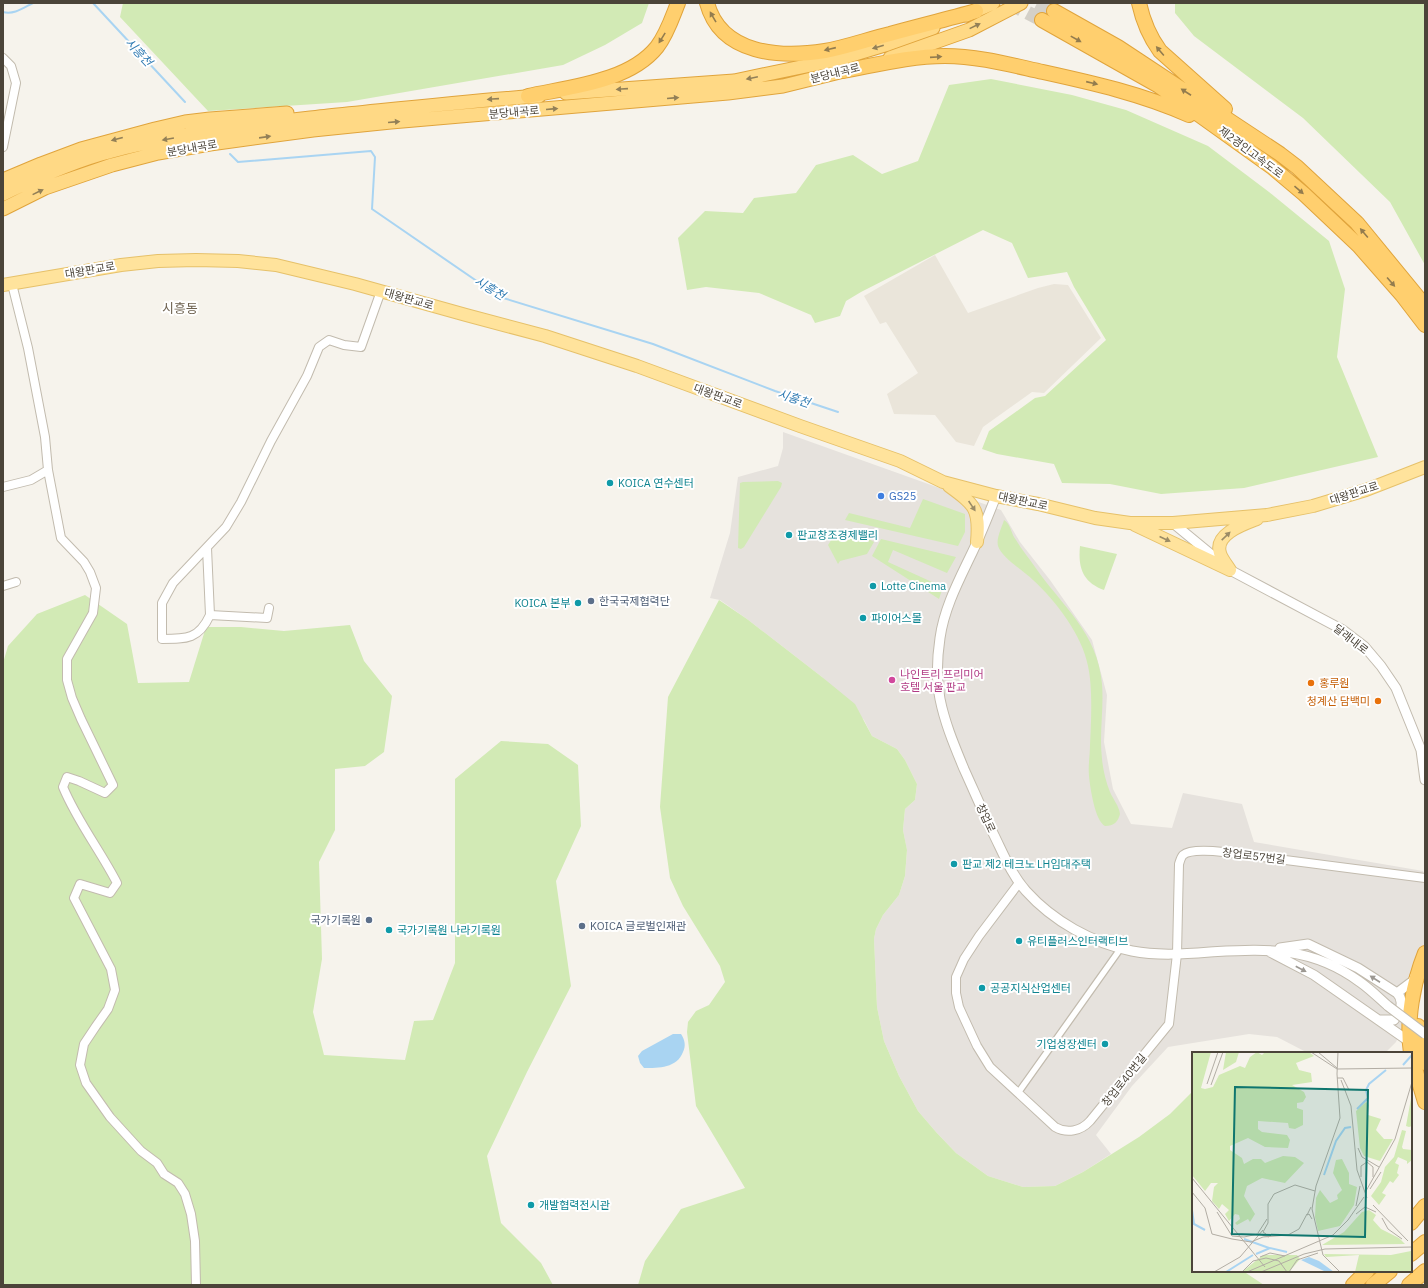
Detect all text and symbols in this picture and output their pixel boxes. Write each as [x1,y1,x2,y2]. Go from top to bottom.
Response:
one-way arrow [710,11,717,23]
one-way arrow [970,23,981,30]
one-way arrow [658,33,666,43]
water label: 시흥천 [122,35,157,71]
one-way arrow [1070,36,1082,43]
one-way arrow [872,44,884,50]
one-way arrow [1156,45,1165,56]
one-way arrow [824,47,836,53]
one-way arrow [930,53,942,60]
street label: 분당내곡로 [809,60,861,86]
one-way arrow [746,75,758,81]
one-way arrow [1085,80,1098,86]
one-way arrow [616,86,628,93]
one-way arrow [1181,88,1191,96]
one-way arrow [667,95,679,101]
one-way arrow [487,96,499,103]
street label: 분당내곡로 [488,103,540,121]
one-way arrow [546,105,558,112]
one-way arrow [388,118,400,125]
street label: 제2경인고속도로 [1216,123,1286,181]
one-way arrow [259,134,271,140]
one-way arrow [161,136,174,142]
one-way arrow [111,137,124,143]
street label: 분당내곡로 [166,137,218,159]
one-way arrow [1294,185,1305,194]
one-way arrow [32,189,44,195]
one-way arrow [1360,227,1369,238]
street label: 대왕판교로 [64,259,116,281]
water label: 시흥천 [472,273,510,304]
one-way arrow [1386,277,1395,287]
street label: 대왕판교로 [383,285,435,313]
district label: 시흥동 [162,300,198,317]
street label: 대왕판교로 [692,381,744,411]
water label: 시흥천 [776,386,814,411]
place label: KOICA 연수센터 [618,476,694,490]
marker: KOICA 연수센터 [605,478,615,488]
street label: 대왕판교로 [1328,479,1380,507]
place label: GS25 [889,489,916,503]
street label: 대왕판교로 [997,489,1049,513]
marker: GS25 [876,491,886,501]
one-way arrow [968,501,976,511]
place label: 판교창조경제밸리 [797,528,878,542]
marker: 판교창조경제밸리 [784,530,794,540]
one-way arrow [1221,531,1231,541]
one-way arrow [1160,536,1171,542]
place label: Lotte Cinema [881,579,946,593]
marker: Lotte Cinema [868,581,878,591]
place label: 한국국제협력단 [599,594,670,608]
place label: KOICA 본부 [514,596,570,610]
marker: 한국국제협력단 [586,596,596,606]
marker: KOICA 본부 [573,598,583,608]
place label: 파이어스몰 [871,611,922,625]
marker: 파이어스몰 [858,613,868,623]
street label: 달래내로 [1331,621,1371,657]
place label: 나인트리 프리미어 호텔 서울 판교 [900,667,984,694]
marker: 나인트리 프리미어 호텔 서울 판교 [887,675,897,685]
place label: 홍루원 [1319,676,1349,690]
marker: 홍루원 [1306,678,1316,688]
place label: 청계산 담백미 [1307,694,1370,708]
marker: 청계산 담백미 [1373,696,1383,706]
street label: 창업로 [973,801,999,835]
street label: 창업로57번길 [1221,845,1287,867]
place label: 판교 제2 테크노 LH임대주택 [962,857,1091,871]
marker: 판교 제2 테크노 LH임대주택 [949,859,959,869]
place label: 국가기록원 [310,913,361,927]
marker: 국가기록원 [364,915,374,925]
place label: KOICA 글로벌인재관 [590,919,686,933]
marker: KOICA 글로벌인재관 [577,921,587,931]
place label: 국가기록원 나라기록원 [397,923,501,937]
marker: 국가기록원 나라기록원 [384,925,394,935]
place label: 유티플러스인터랙티브 [1027,934,1128,948]
marker: 유티플러스인터랙티브 [1014,936,1024,946]
one-way arrow [1295,966,1307,972]
one-way arrow [1370,975,1380,983]
place label: 공공지식산업센터 [990,981,1071,995]
marker: 공공지식산업센터 [977,983,987,993]
place label: 기업성장센터 [1036,1037,1097,1051]
marker: 기업성장센터 [1100,1039,1110,1049]
street label: 창업로40번길 [1098,1051,1150,1109]
inset map [1192,1052,1412,1272]
place label: 개발협력전시관 [539,1198,610,1212]
marker: 개발협력전시관 [526,1200,536,1210]

